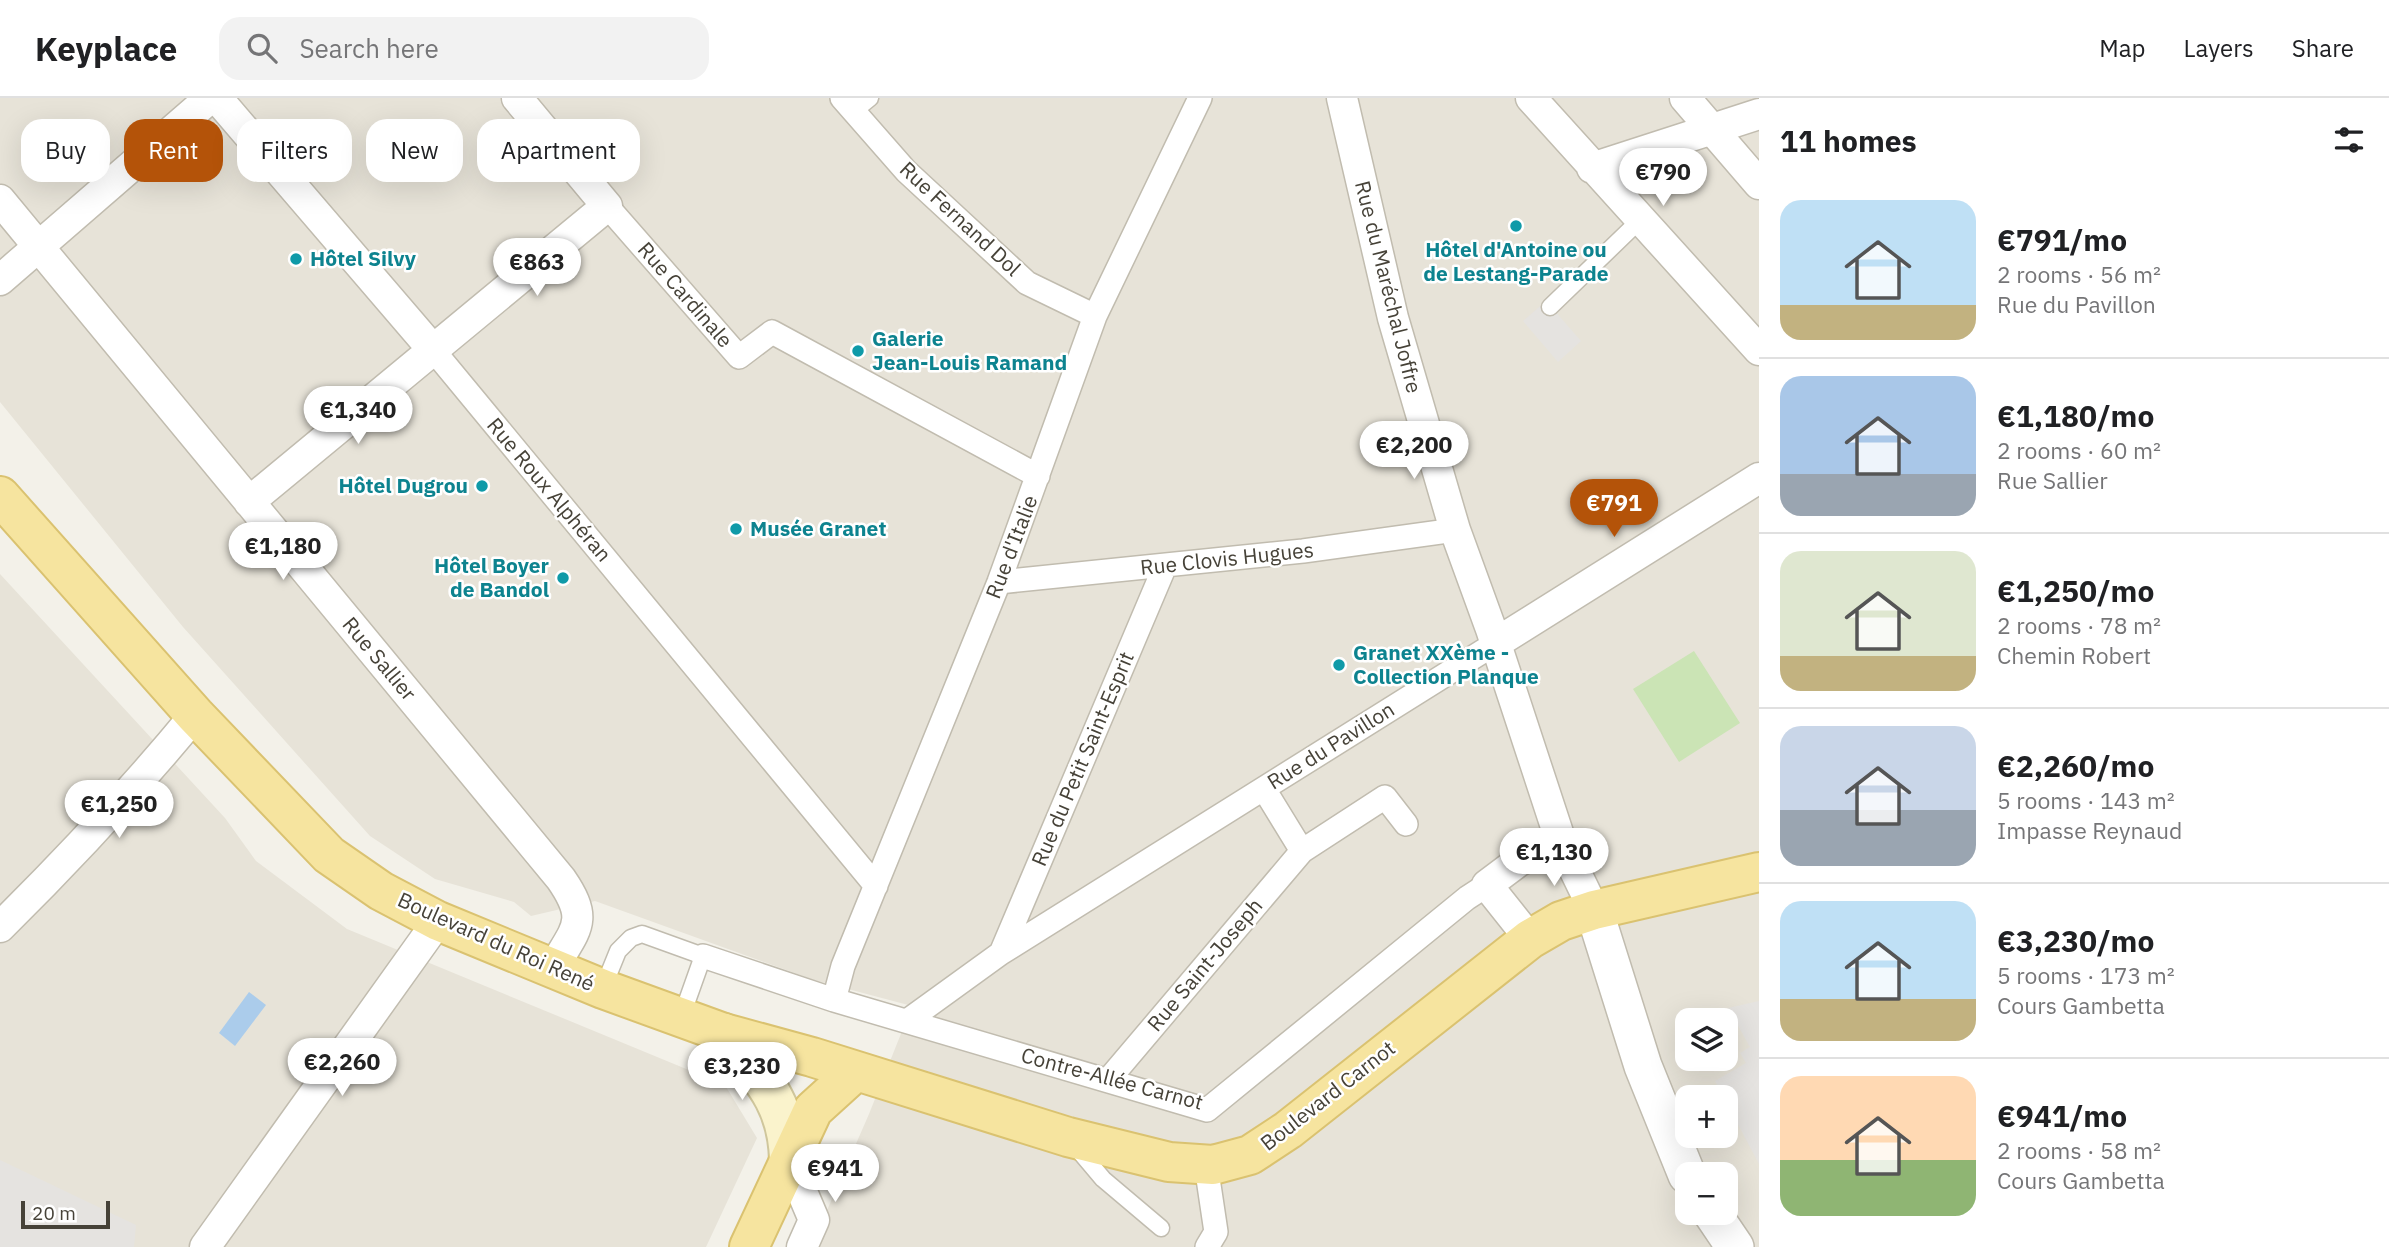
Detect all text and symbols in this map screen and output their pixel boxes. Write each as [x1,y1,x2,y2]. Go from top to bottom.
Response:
search box [219,17,709,80]
text: Keyplace [35,27,177,70]
icon: search [243,29,281,67]
text: Search here [299,31,439,65]
text: Map [2099,32,2146,64]
text: Layers [2184,32,2254,64]
text: Share [2292,32,2354,64]
chip: Buy [21,119,110,182]
chip: Rent [124,119,223,182]
chip: Filters [237,119,352,182]
chip: New [366,119,463,182]
chip: Apartment [477,119,640,182]
text: 11 homes [1780,121,1917,160]
icon: filters [2330,121,2368,159]
pin: €790 [1622,148,1704,208]
street label: Rue Fernand Dol [894,155,1028,282]
text: €790 [1635,156,1691,186]
street label: Rue du Maréchal Joffre [1349,178,1429,396]
marker: Hôtel d'Antoine ou de Lestang-Parade [1508,218,1524,234]
text: €791/mo [1997,220,2127,259]
icon: home [1836,228,1920,312]
place label: Hôtel d'Antoine ou de Lestang-Parade [1423,235,1609,287]
street label: Rue Cardinale [632,236,739,353]
pin: €863 [496,238,578,298]
place label: Hôtel Silvy [310,244,417,272]
text: €863 [509,246,565,276]
marker: Hôtel Silvy [288,251,304,267]
text: 2 rooms · 56 m² [1997,259,2161,289]
text: Rue du Pavillon [1997,289,2156,319]
place label: Galerie Jean-Louis Ramand [872,324,1067,376]
marker: Galerie Jean-Louis Ramand [850,343,866,359]
pin: €1,340 [301,386,415,446]
text: €1,340 [320,394,396,424]
text: €1,180/mo [1997,396,2154,435]
icon: home [1836,404,1920,488]
street label: Rue Roux Alphéran [481,411,618,567]
pin: €2,200 [1357,422,1471,481]
text: €2,200 [1376,429,1452,459]
text: 2 rooms · 60 m² [1997,435,2161,465]
text: Rue Sallier [1997,465,2108,495]
place label: Hôtel Dugrou [339,471,468,499]
marker: Hôtel Dugrou [474,478,490,494]
pin: €791 [1573,480,1655,539]
text: €791 [1586,487,1642,517]
street label: Rue d'Italie [979,491,1044,602]
place label: Musée Granet [750,514,886,542]
marker: Musée Granet [728,521,744,537]
pin: €1,180 [226,522,340,582]
text: €1,180 [245,530,321,560]
street label: Rue Clovis Hugues [1139,535,1315,581]
place label: Hôtel Boyer de Bandol [434,551,550,603]
marker: Hôtel Boyer de Bandol [555,570,571,586]
text: €1,250/mo [1997,571,2154,610]
icon: home [1836,579,1920,663]
text: 2 rooms · 78 m² [1997,610,2161,640]
street label: Rue Sallier [337,611,423,706]
place label: Granet XXème - Collection Planque [1353,638,1539,690]
text: Chemin Robert [1997,640,2151,670]
street label: Rue du Petit Saint-Esprit [1024,647,1140,870]
marker: Granet XXème - Collection Planque [1331,657,1347,673]
street label: Rue du Pavillon [1262,695,1399,795]
text: €2,260/mo [1997,746,2154,785]
icon: home [1836,754,1920,838]
pin: €1,250 [62,780,176,840]
text: 5 rooms · 143 m² [1997,785,2175,815]
text: €1,250 [81,788,157,818]
text: Impasse Reynaud [1997,815,2182,845]
pin: €1,130 [1497,828,1611,888]
text: €1,130 [1516,836,1592,866]
street label: Boulevard du Roi René [393,885,599,997]
street label: Rue Saint-Joseph [1140,892,1268,1037]
text: €3,230/mo [1997,921,2154,960]
icon: home [1836,929,1920,1013]
text: 5 rooms · 173 m² [1997,960,2175,990]
text: Cours Gambetta [1997,990,2165,1020]
map controls [1675,1008,1738,1225]
button: layers [1675,1008,1738,1071]
street label: Boulevard Carnot [1254,1034,1400,1157]
pin: €2,260 [285,1038,399,1098]
street label: Contre-Allée Carnot [1018,1040,1206,1116]
pin: €3,230 [685,1042,799,1102]
text: €2,260 [304,1046,380,1076]
text: €3,230 [704,1050,780,1080]
button: + [1675,1085,1738,1148]
text: €941/mo [1997,1096,2127,1135]
icon: home [1836,1104,1920,1188]
text: 2 rooms · 58 m² [1997,1135,2161,1165]
pin: €941 [794,1144,876,1204]
text: €941 [807,1152,863,1182]
button: − [1675,1162,1738,1225]
text: Cours Gambetta [1997,1165,2165,1195]
scale bar [21,1198,110,1230]
text: 20 m [32,1201,76,1225]

